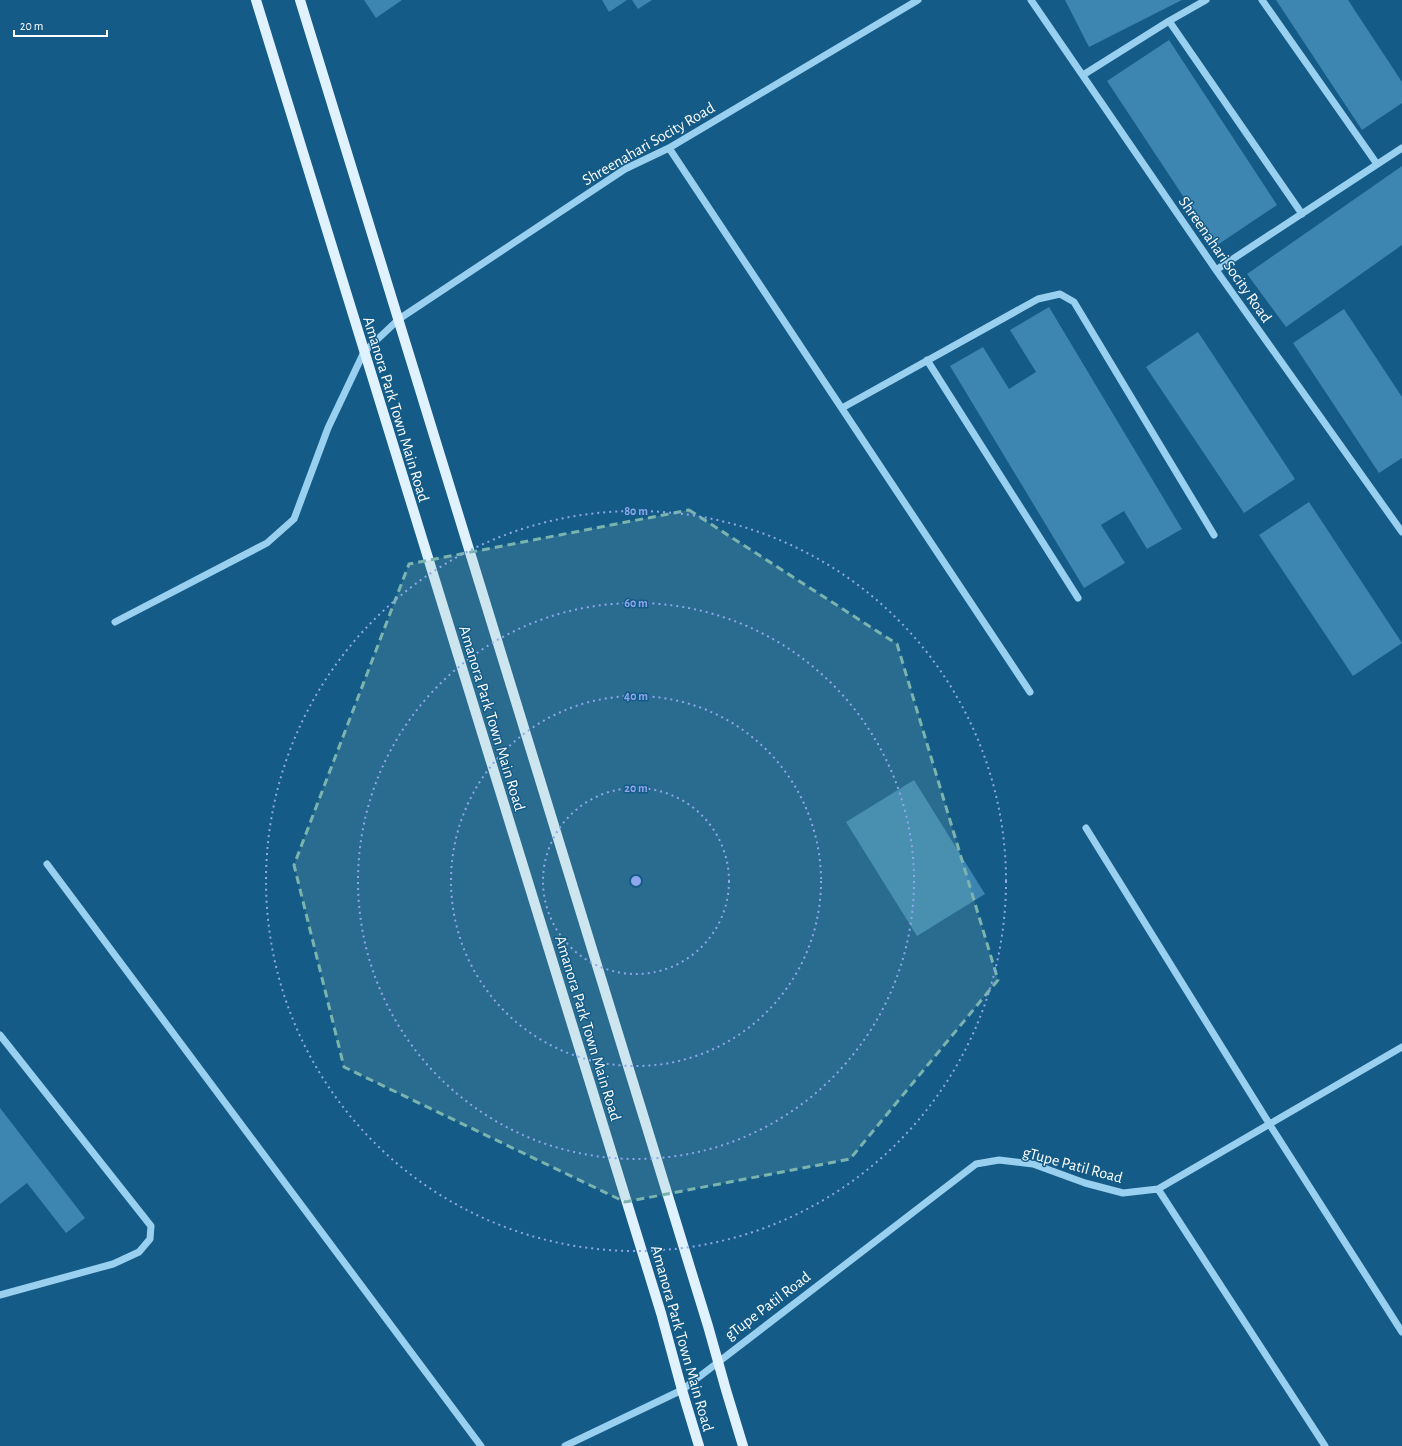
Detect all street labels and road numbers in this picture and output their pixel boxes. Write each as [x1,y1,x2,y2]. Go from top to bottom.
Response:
street label: Shreenahari Socity Road [580,99,718,189]
street label: Shreenahari Socity Road [1175,194,1275,326]
street label: Amanora Park Town Main Road [360,315,432,504]
street label: Amanora Park Town Main Road [456,624,528,813]
street label: Amanora Park Town Main Road [552,934,624,1123]
street label: gTupe Patil Road [1021,1144,1124,1186]
street label: Amanora Park Town Main Road [648,1243,716,1433]
street label: gTupe Patil Road [722,1268,813,1343]

